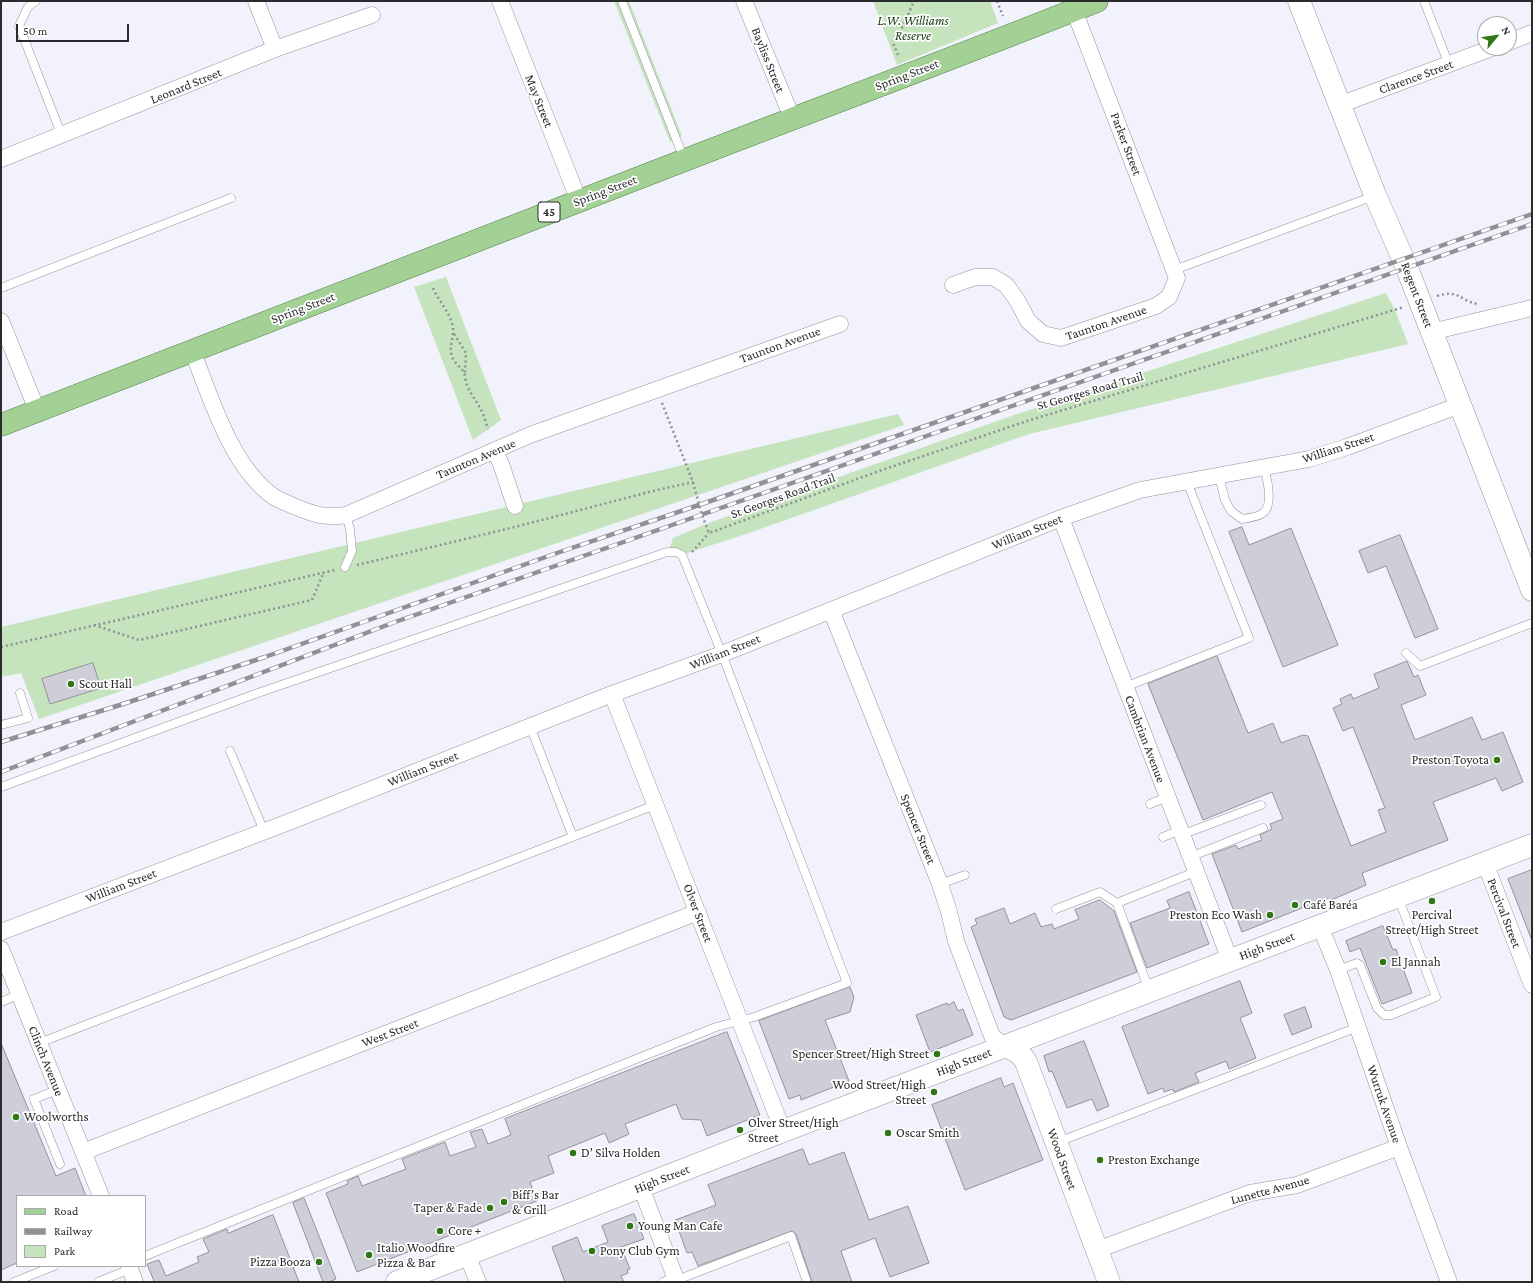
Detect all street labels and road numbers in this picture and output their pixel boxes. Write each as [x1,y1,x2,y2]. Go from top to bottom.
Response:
street label: Bayliss Street [748,25,788,95]
street label: Spring Street [873,56,941,94]
street label: Clarence Street [1377,56,1455,98]
street label: Leonard Street [148,65,224,107]
street label: May Street [521,72,557,130]
street label: Parker Street [1107,110,1145,178]
street label: Spring Street [571,172,639,210]
road number: 45 [538,202,560,222]
street label: Regent Street [1397,260,1437,330]
street label: Spring Street [269,289,337,327]
street label: Taunton Avenue [1063,302,1149,344]
street label: Taunton Avenue [737,323,823,367]
street label: St Georges Road Trail [1035,368,1145,414]
street label: William Street [1300,429,1376,467]
street label: Taunton Avenue [434,435,518,483]
street label: St Georges Road Trail [729,470,837,522]
street label: William Street [989,511,1065,553]
street label: William Street [687,631,763,673]
street label: Cambrian Avenue [1121,693,1169,785]
street label: William Street [385,748,461,790]
street label: Spencer Street [897,792,939,866]
street label: William Street [83,865,159,907]
street label: Percival Street [1484,876,1524,950]
street label: Olver Street [680,882,716,944]
street label: High Street [1237,928,1297,964]
street label: West Street [359,1015,421,1051]
street label: Clinch Avenue [25,1024,67,1098]
street label: High Street [934,1044,994,1080]
street label: Wurruk Avenue [1363,1063,1405,1145]
street label: Wood Street [1044,1126,1080,1192]
street label: High Street [632,1161,692,1197]
street label: Lunette Avenue [1229,1172,1311,1208]

